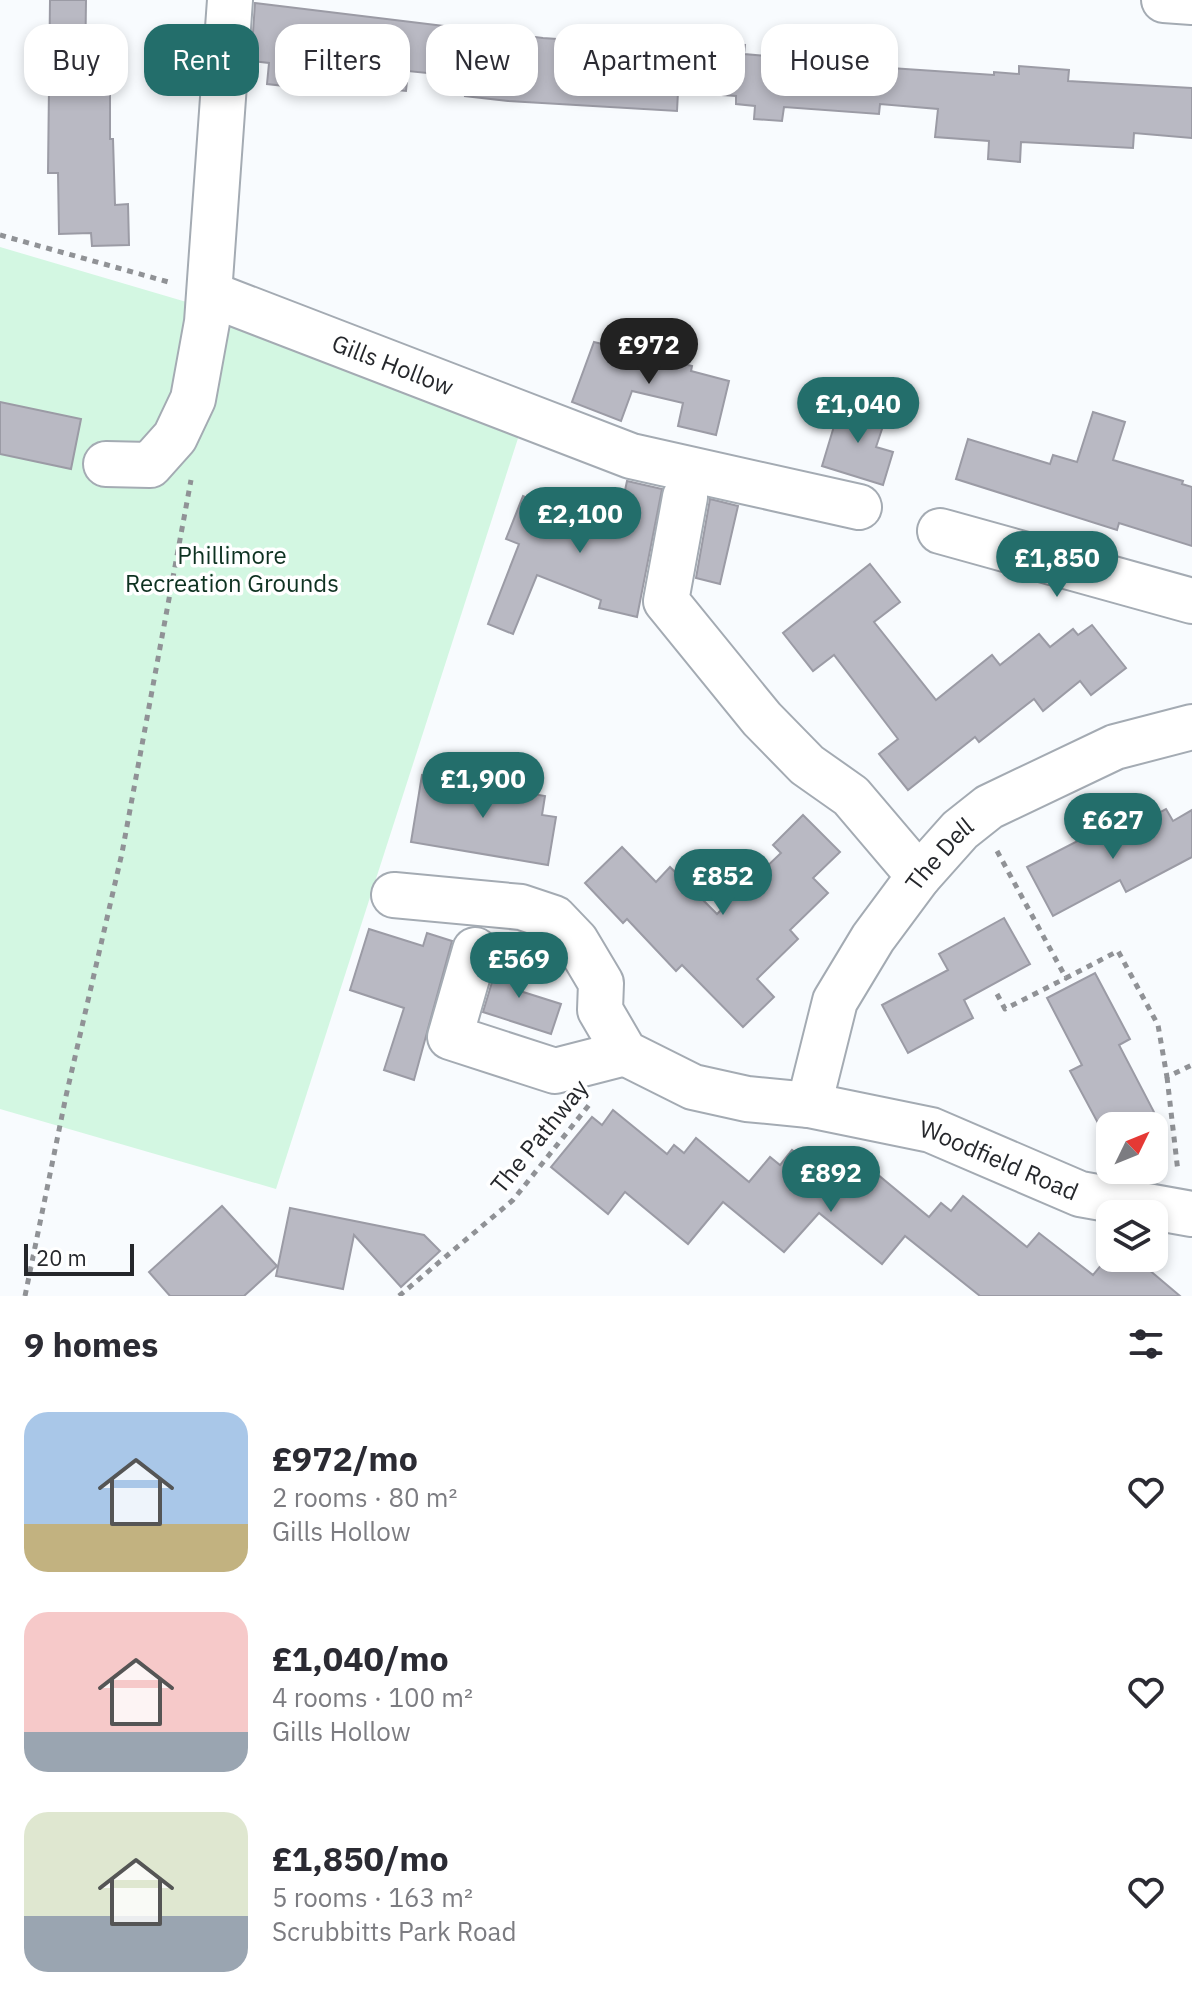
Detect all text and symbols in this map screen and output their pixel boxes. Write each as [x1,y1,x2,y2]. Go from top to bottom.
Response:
chip: Buy [24,24,128,96]
chip: Rent [144,24,259,96]
chip: Filters [275,24,410,96]
chip: New [426,24,538,96]
chip: Apartment [554,24,745,96]
chip: House [761,24,898,96]
pin: £972 [602,318,696,386]
street label: Gills Hollow [327,326,458,402]
text: £972 [618,327,680,361]
pin: £1,040 [793,377,923,445]
text: £1,040 [815,386,901,420]
pin: £2,100 [515,487,645,555]
text: £2,100 [537,496,623,530]
pin: £1,850 [992,531,1122,599]
park label: Phillimore Recreation Grounds [125,539,339,599]
text: £1,850 [1014,540,1100,574]
pin: £1,900 [418,752,548,820]
text: £1,900 [440,761,526,795]
pin: £627 [1066,793,1160,861]
text: £627 [1082,802,1144,836]
street label: The Dell [898,810,980,897]
pin: £852 [676,849,770,917]
text: £852 [692,858,754,892]
pin: £569 [472,932,566,1000]
text: £569 [488,941,550,975]
street label: The Pathway [483,1072,595,1200]
street label: Woodfield Road [917,1112,1083,1207]
north arrow [1096,1112,1168,1184]
map controls [1096,1112,1168,1272]
pin: £892 [784,1146,878,1214]
text: £892 [800,1155,862,1189]
button: layers [1096,1200,1168,1272]
scale bar [24,1240,134,1276]
text: 20 m [36,1243,87,1272]
text: 9 homes [24,1322,159,1366]
icon: filters [1124,1322,1168,1366]
text: £972/mo [272,1436,418,1480]
icon: home [88,1444,184,1540]
icon: heart [1124,1470,1168,1514]
text: 2 rooms · 80 m² [272,1480,457,1514]
text: Gills Hollow [272,1514,411,1548]
text: £1,040/mo [272,1636,449,1680]
icon: home [88,1644,184,1740]
icon: heart [1124,1670,1168,1714]
text: 4 rooms · 100 m² [272,1680,473,1714]
text: Gills Hollow [272,1714,411,1748]
text: £1,850/mo [272,1836,449,1880]
icon: home [88,1844,184,1940]
icon: heart [1124,1870,1168,1914]
text: 5 rooms · 163 m² [272,1880,473,1914]
text: Scrubbitts Park Road [272,1914,517,1948]

